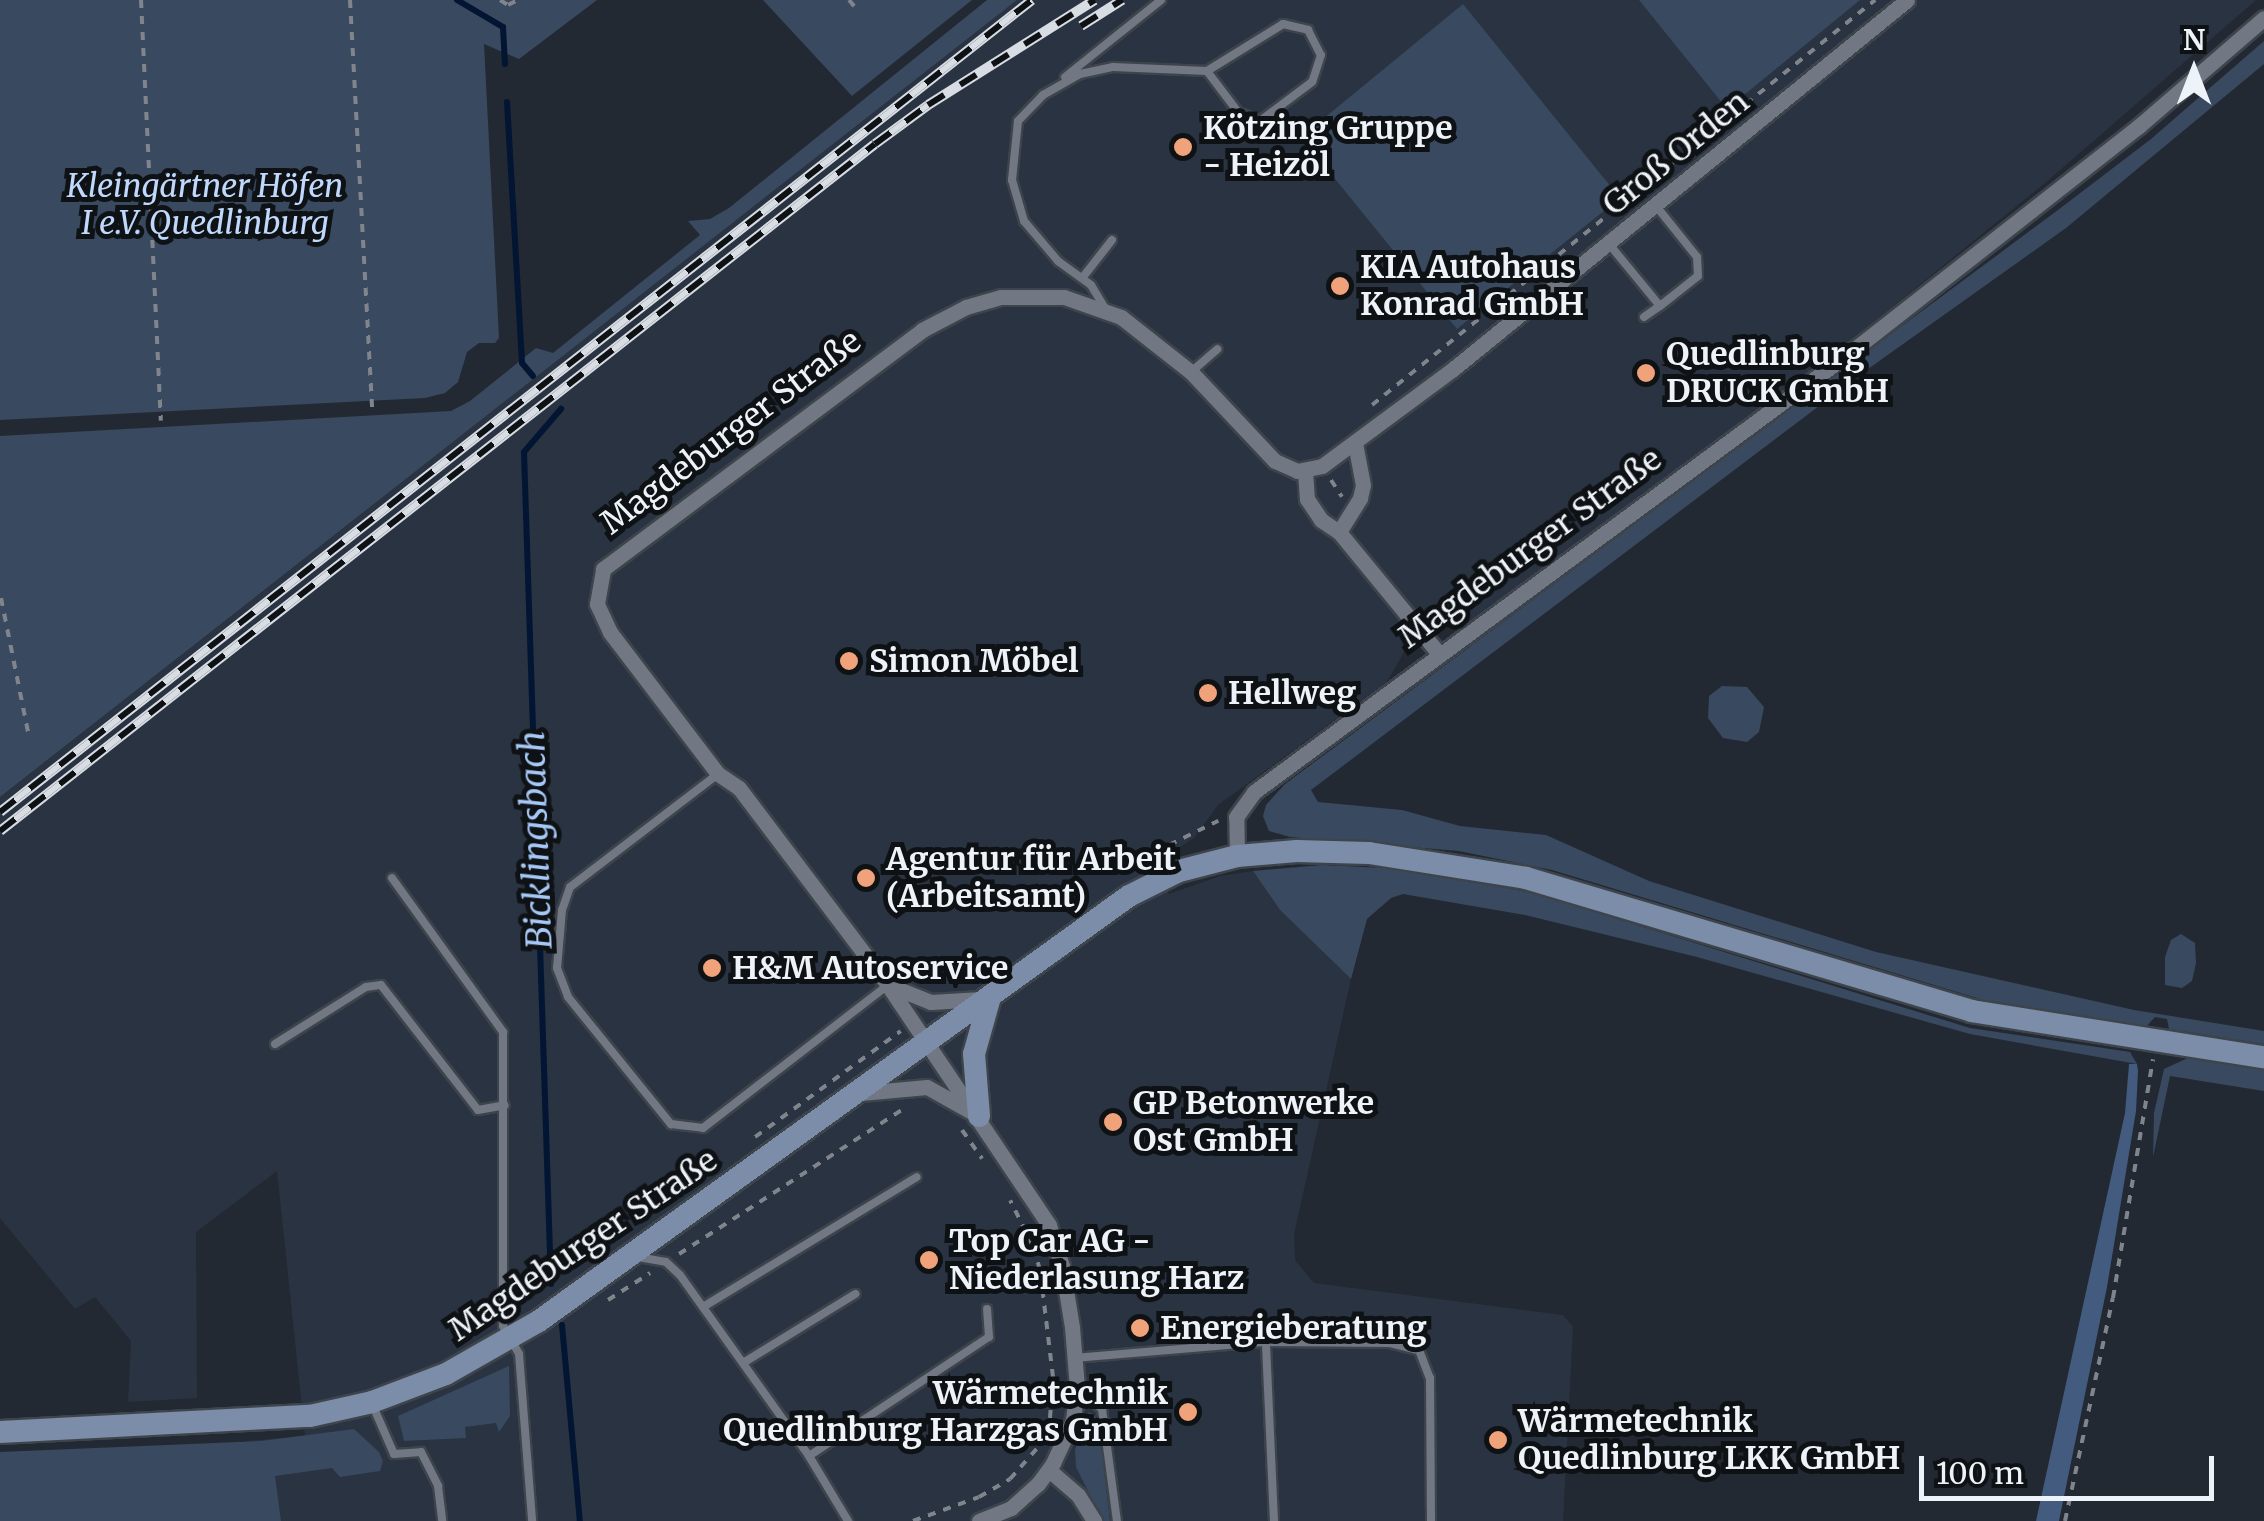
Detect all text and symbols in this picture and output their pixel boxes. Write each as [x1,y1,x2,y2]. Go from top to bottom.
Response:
north arrow [2144,20,2244,120]
text: N [2183,22,2205,58]
street label: Groß Orden [1595,83,1757,223]
place label: Kötzing Gruppe - Heizöl [1203,110,1453,185]
marker: Kötzing Gruppe - Heizöl [1172,136,1194,158]
park label: Kleingärtner Höfen I e.V. Quedlinburg [67,168,343,243]
place label: KIA Autohaus Konrad GmbH [1360,249,1584,324]
marker: KIA Autohaus Konrad GmbH [1329,275,1351,297]
street label: Magdeburger Straße [594,322,868,542]
place label: Quedlinburg DRUCK GmbH [1666,336,1889,411]
marker: Quedlinburg DRUCK GmbH [1635,362,1657,384]
street label: Magdeburger Straße [1391,440,1669,656]
place label: Simon Möbel [869,642,1079,680]
marker: Simon Möbel [838,650,860,672]
place label: Hellweg [1228,674,1356,712]
marker: Hellweg [1197,682,1219,704]
water label: Bicklingsbach [511,730,561,950]
place label: Agentur für Arbeit (Arbeitsamt) [886,841,1176,916]
marker: Agentur für Arbeit (Arbeitsamt) [855,867,877,889]
place label: H&M Autoservice [732,949,1008,987]
marker: H&M Autoservice [701,957,723,979]
place label: GP Betonwerke Ost GmbH [1133,1085,1374,1160]
marker: GP Betonwerke Ost GmbH [1102,1111,1124,1133]
street label: Magdeburger Straße [442,1141,724,1349]
place label: Top Car AG - Niederlasung Harz [949,1223,1244,1298]
marker: Top Car AG - Niederlasung Harz [918,1249,940,1271]
place label: Energieberatung [1160,1309,1427,1347]
marker: Energieberatung [1129,1317,1151,1339]
place label: Wärmetechnik Quedlinburg Harzgas GmbH [723,1375,1168,1450]
marker: Wärmetechnik Quedlinburg Harzgas GmbH [1177,1401,1199,1423]
place label: Wärmetechnik Quedlinburg LKK GmbH [1518,1403,1901,1478]
marker: Wärmetechnik Quedlinburg LKK GmbH [1487,1429,1509,1451]
scale bar [1924,1436,2219,1498]
text: 100 m [1936,1454,2024,1492]

